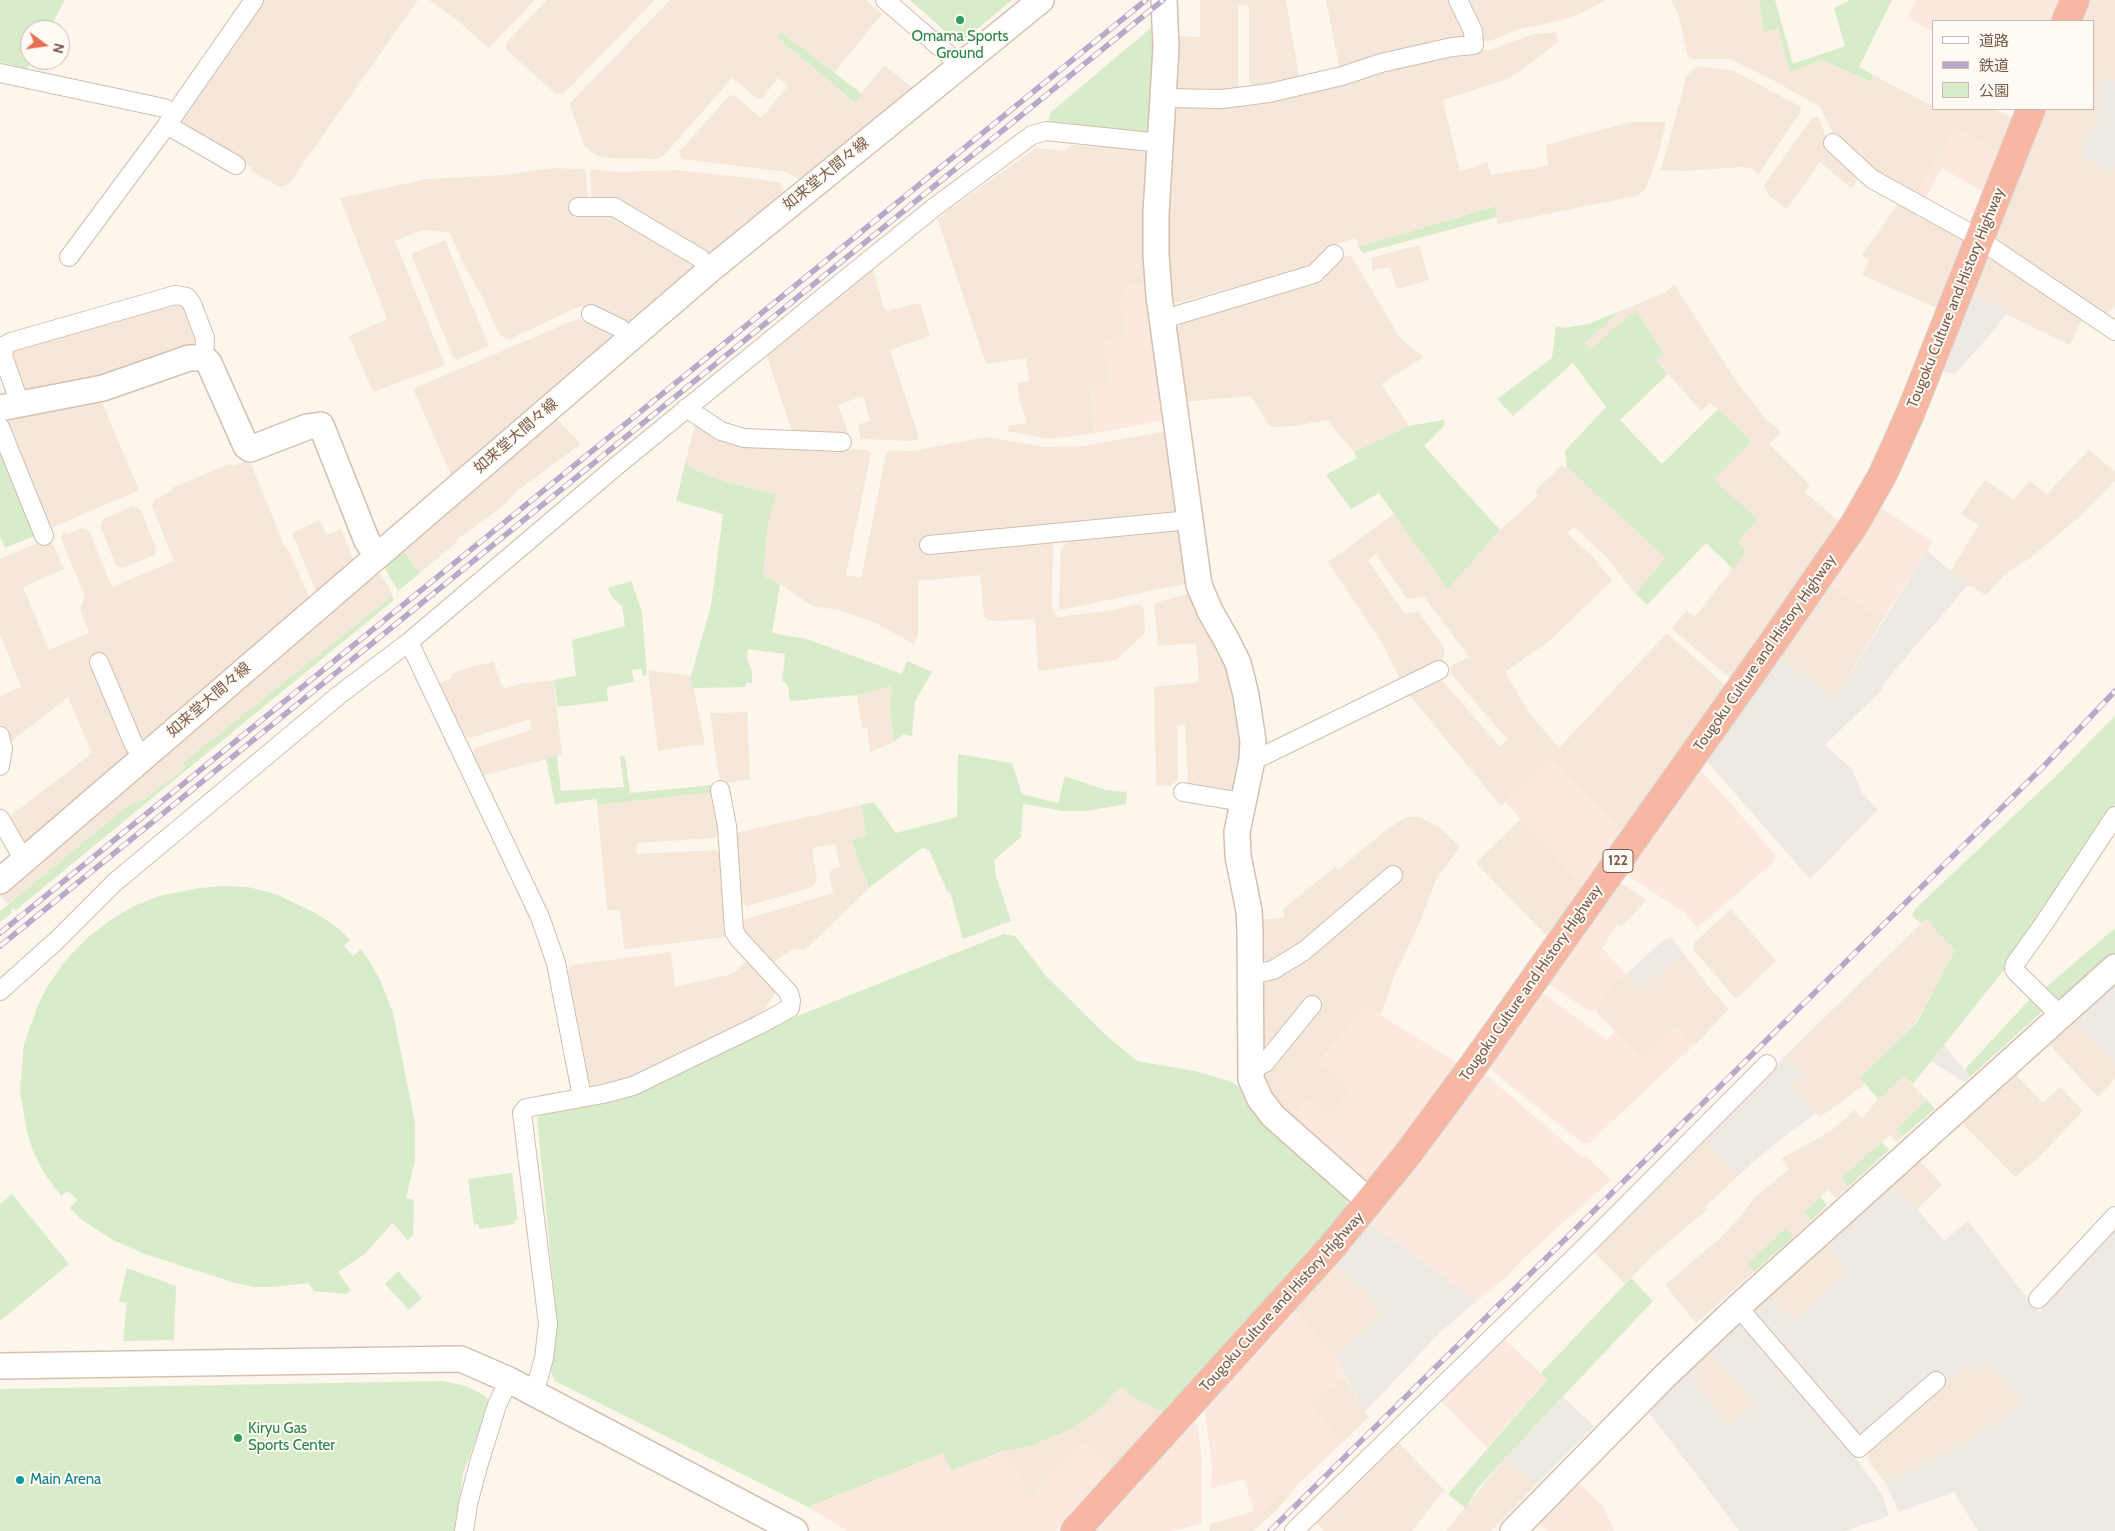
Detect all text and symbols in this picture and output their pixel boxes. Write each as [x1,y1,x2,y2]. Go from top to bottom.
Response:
marker: Omama Sports Ground [954,14,966,26]
north arrow [20,20,70,70]
legend [1932,20,2095,110]
place label: Omama Sports Ground [912,28,1008,63]
text: 道路 [1979,32,2009,50]
text: N [49,41,69,55]
text: 鉄道 [1979,57,2009,75]
text: 公園 [1979,82,2009,100]
street label: 如来堂大間々線 [780,134,872,214]
street label: Tougoku Culture and History Highway [1903,185,2009,411]
street label: 如来堂大間々線 [470,395,562,477]
street label: Tougoku Culture and History Highway [1690,551,1840,755]
street label: 如来堂大間々線 [163,659,255,741]
road number: 122 [1603,849,1633,872]
street label: Tougoku Culture and History Highway [1456,881,1606,1085]
street label: Tougoku Culture and History Highway [1196,1208,1368,1396]
place label: Kiryu Gas Sports Center [248,1420,335,1455]
marker: Kiryu Gas Sports Center [232,1432,244,1444]
place label: Main Arena [30,1471,101,1489]
marker: Main Arena [14,1474,26,1486]

